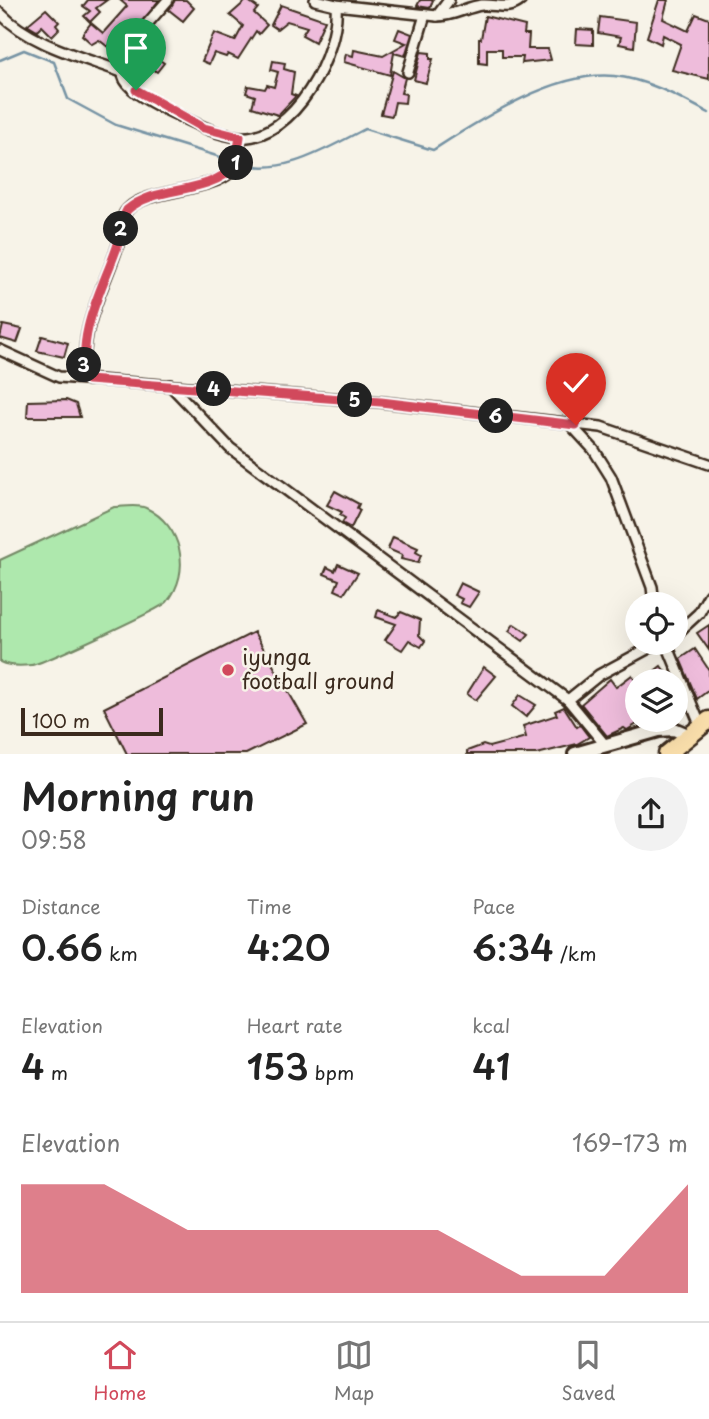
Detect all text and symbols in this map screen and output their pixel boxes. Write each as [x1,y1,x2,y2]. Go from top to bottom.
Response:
pin [106,18,166,90]
icon: arrive [117,29,155,67]
pin: 1 [218,146,254,180]
text: 1 [231,148,240,176]
pin: 2 [104,212,138,246]
text: 2 [114,214,127,242]
pin: 3 [66,348,102,382]
text: 3 [77,350,90,378]
pin [546,353,606,425]
icon: check [557,364,595,402]
pin: 4 [196,372,232,406]
text: 4 [207,374,220,402]
pin: 5 [338,382,372,418]
text: 5 [348,385,361,413]
pin: 6 [478,398,514,434]
text: 6 [489,401,502,429]
map controls [625,592,688,732]
button: locate [625,592,688,655]
place label: iyunga football ground [242,640,395,696]
marker: iyunga football ground [220,662,236,678]
button: layers [625,669,688,732]
scale bar [21,705,163,737]
text: 100 m [32,706,90,734]
text: Morning run [21,767,255,824]
button: share [614,777,688,851]
text: 09:58 [21,822,87,857]
text: Distance [21,892,101,920]
text: Time [247,892,292,920]
text: Pace [472,892,515,920]
text: 0.66 [21,920,103,973]
text: 4:20 [247,920,331,973]
text: 6:34 [472,920,554,973]
text: km [103,939,138,967]
text: /km [554,939,596,967]
text: Elevation [21,1011,103,1039]
text: Heart rate [247,1011,343,1039]
text: kcal [472,1011,510,1039]
text: 4 [21,1039,45,1092]
text: 153 [247,1039,309,1092]
text: 41 [472,1039,510,1092]
text: m [45,1058,68,1086]
text: bpm [309,1058,354,1086]
text: Elevation [21,1125,120,1160]
text: 169–173 m [572,1125,688,1160]
tab: Home [94,1336,146,1406]
tab: Map [334,1336,374,1406]
tab: Saved [561,1336,615,1406]

